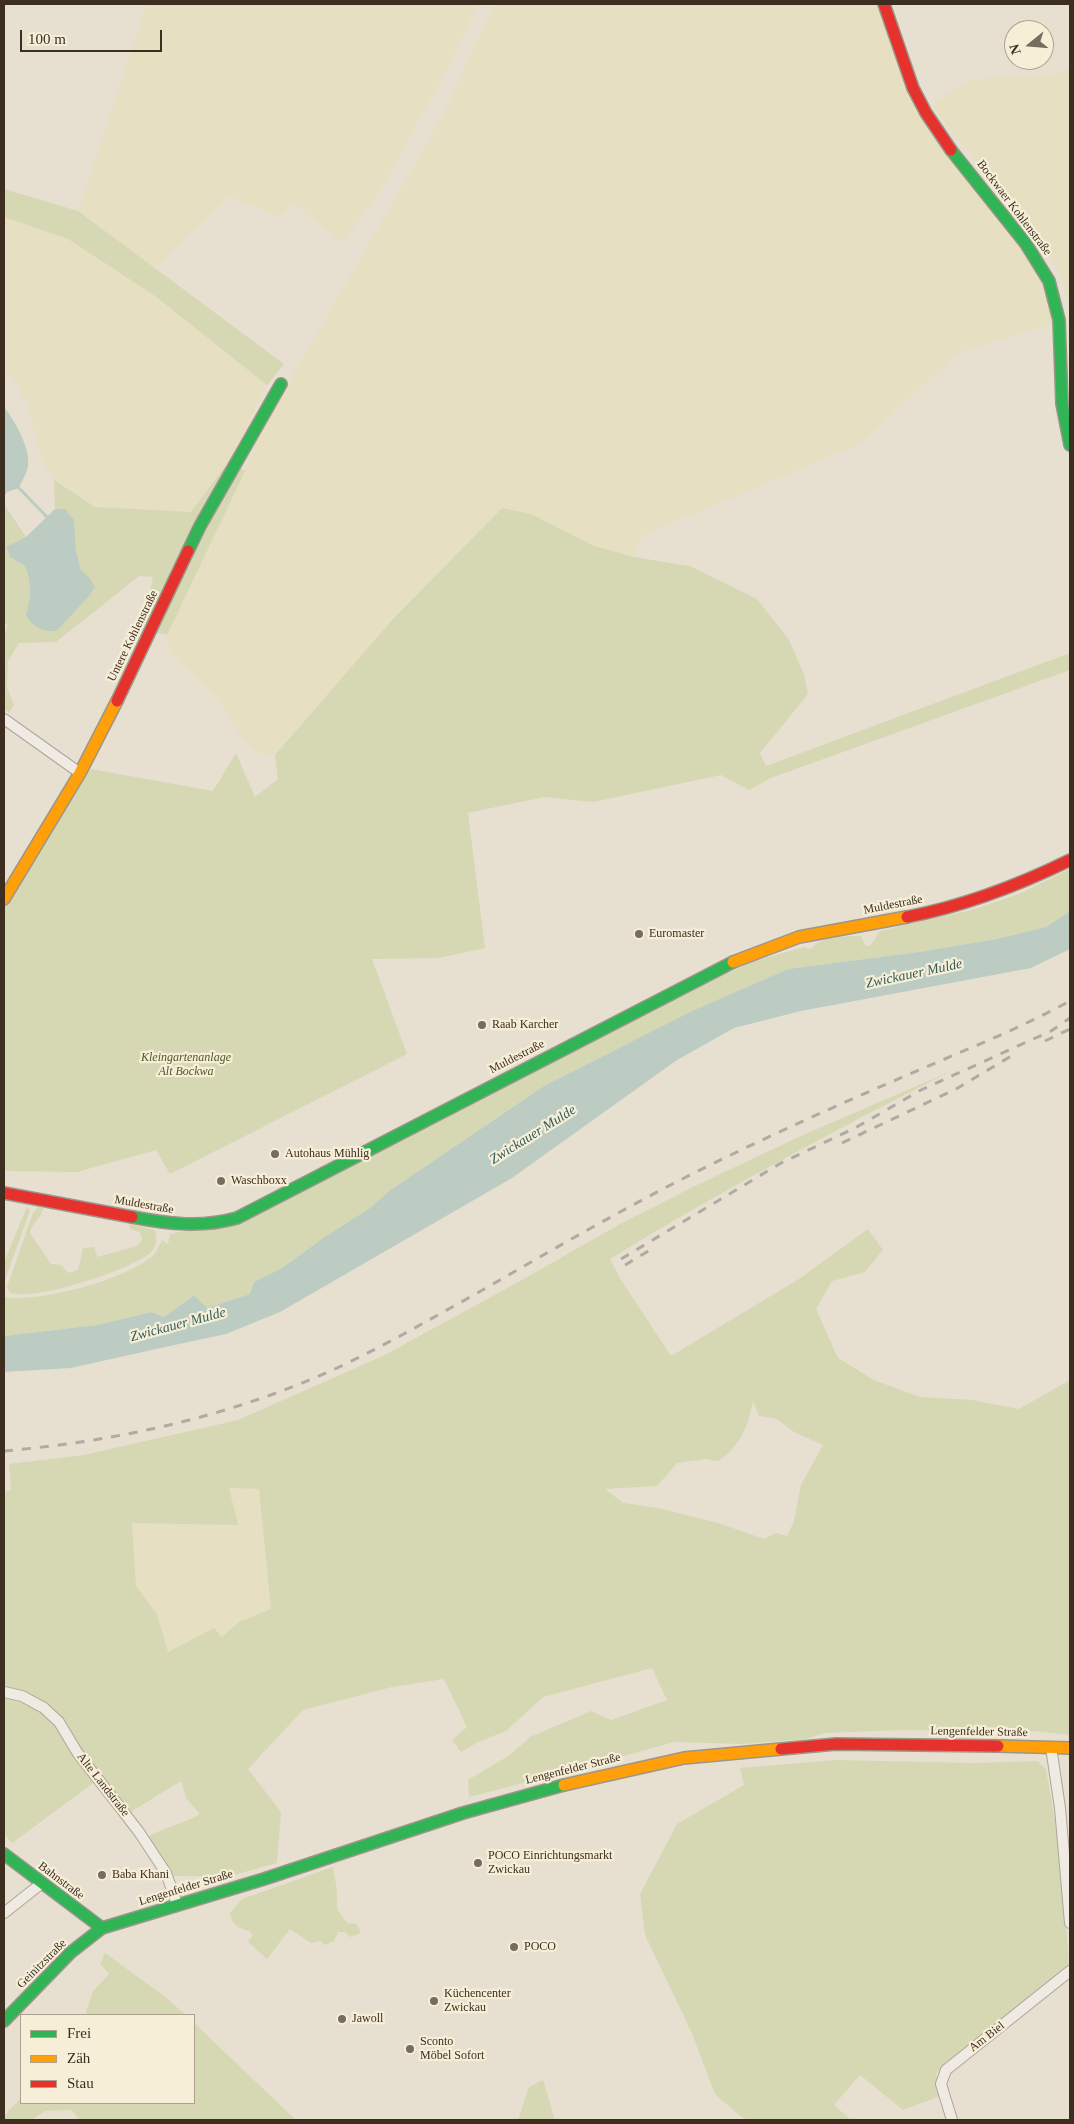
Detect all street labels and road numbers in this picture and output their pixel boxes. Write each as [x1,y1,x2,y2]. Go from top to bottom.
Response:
street label: Bockwaer Kohlenstraße [973,157,1055,259]
street label: Untere Kohlenstraße [105,588,161,684]
street label: Muldestraße [862,892,924,918]
street label: Muldestraße [487,1037,547,1077]
street label: Muldestraße [113,1193,175,1217]
street label: Lengenfelder Straße [930,1724,1028,1740]
street label: Alte Landstraße [74,1750,132,1820]
street label: Lengenfelder Straße [524,1750,622,1788]
street label: Bahnstraße [35,1859,87,1903]
street label: Lengenfelder Straße [137,1867,235,1909]
street label: Geinitzstraße [14,1936,70,1992]
street label: Am Biel [966,2019,1008,2055]

